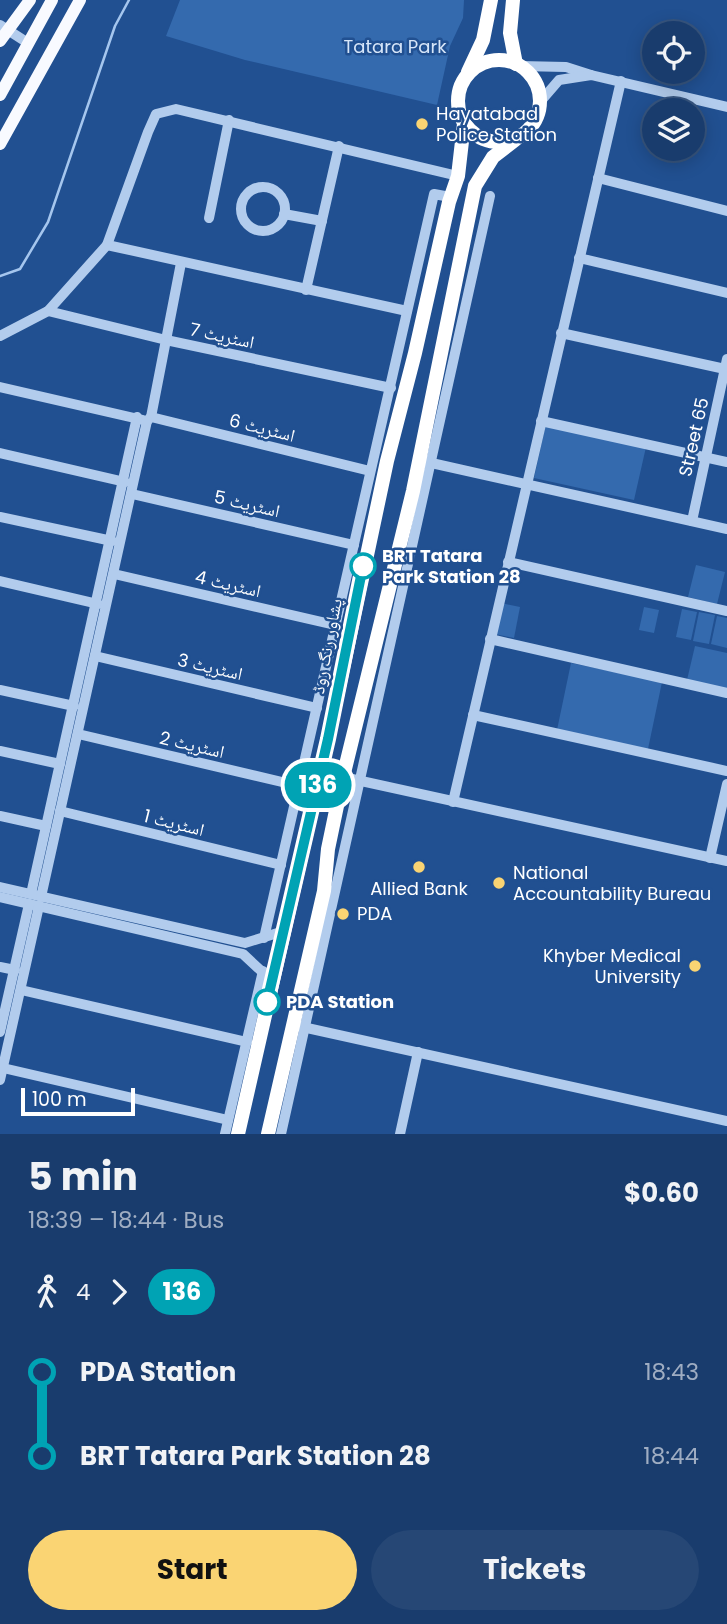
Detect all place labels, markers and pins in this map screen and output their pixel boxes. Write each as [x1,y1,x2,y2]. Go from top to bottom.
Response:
place label: Hayatabad Police Station [436,101,557,147]
marker: Hayatabad Police Station [414,116,430,132]
place label: BRT Tatara Park Station 28 [382,543,521,589]
marker: BRT Tatara Park Station 28 [350,553,376,579]
marker: Allied Bank [411,859,427,875]
place label: National Accountability Bureau [513,860,711,906]
marker: National Accountability Bureau [491,875,507,891]
place label: Allied Bank [370,876,468,901]
place label: PDA [357,901,392,926]
marker: PDA [335,906,351,922]
place label: Khyber Medical University [543,943,681,989]
marker: Khyber Medical University [687,958,703,974]
marker: PDA Station [254,989,280,1015]
place label: PDA Station [286,989,394,1014]

